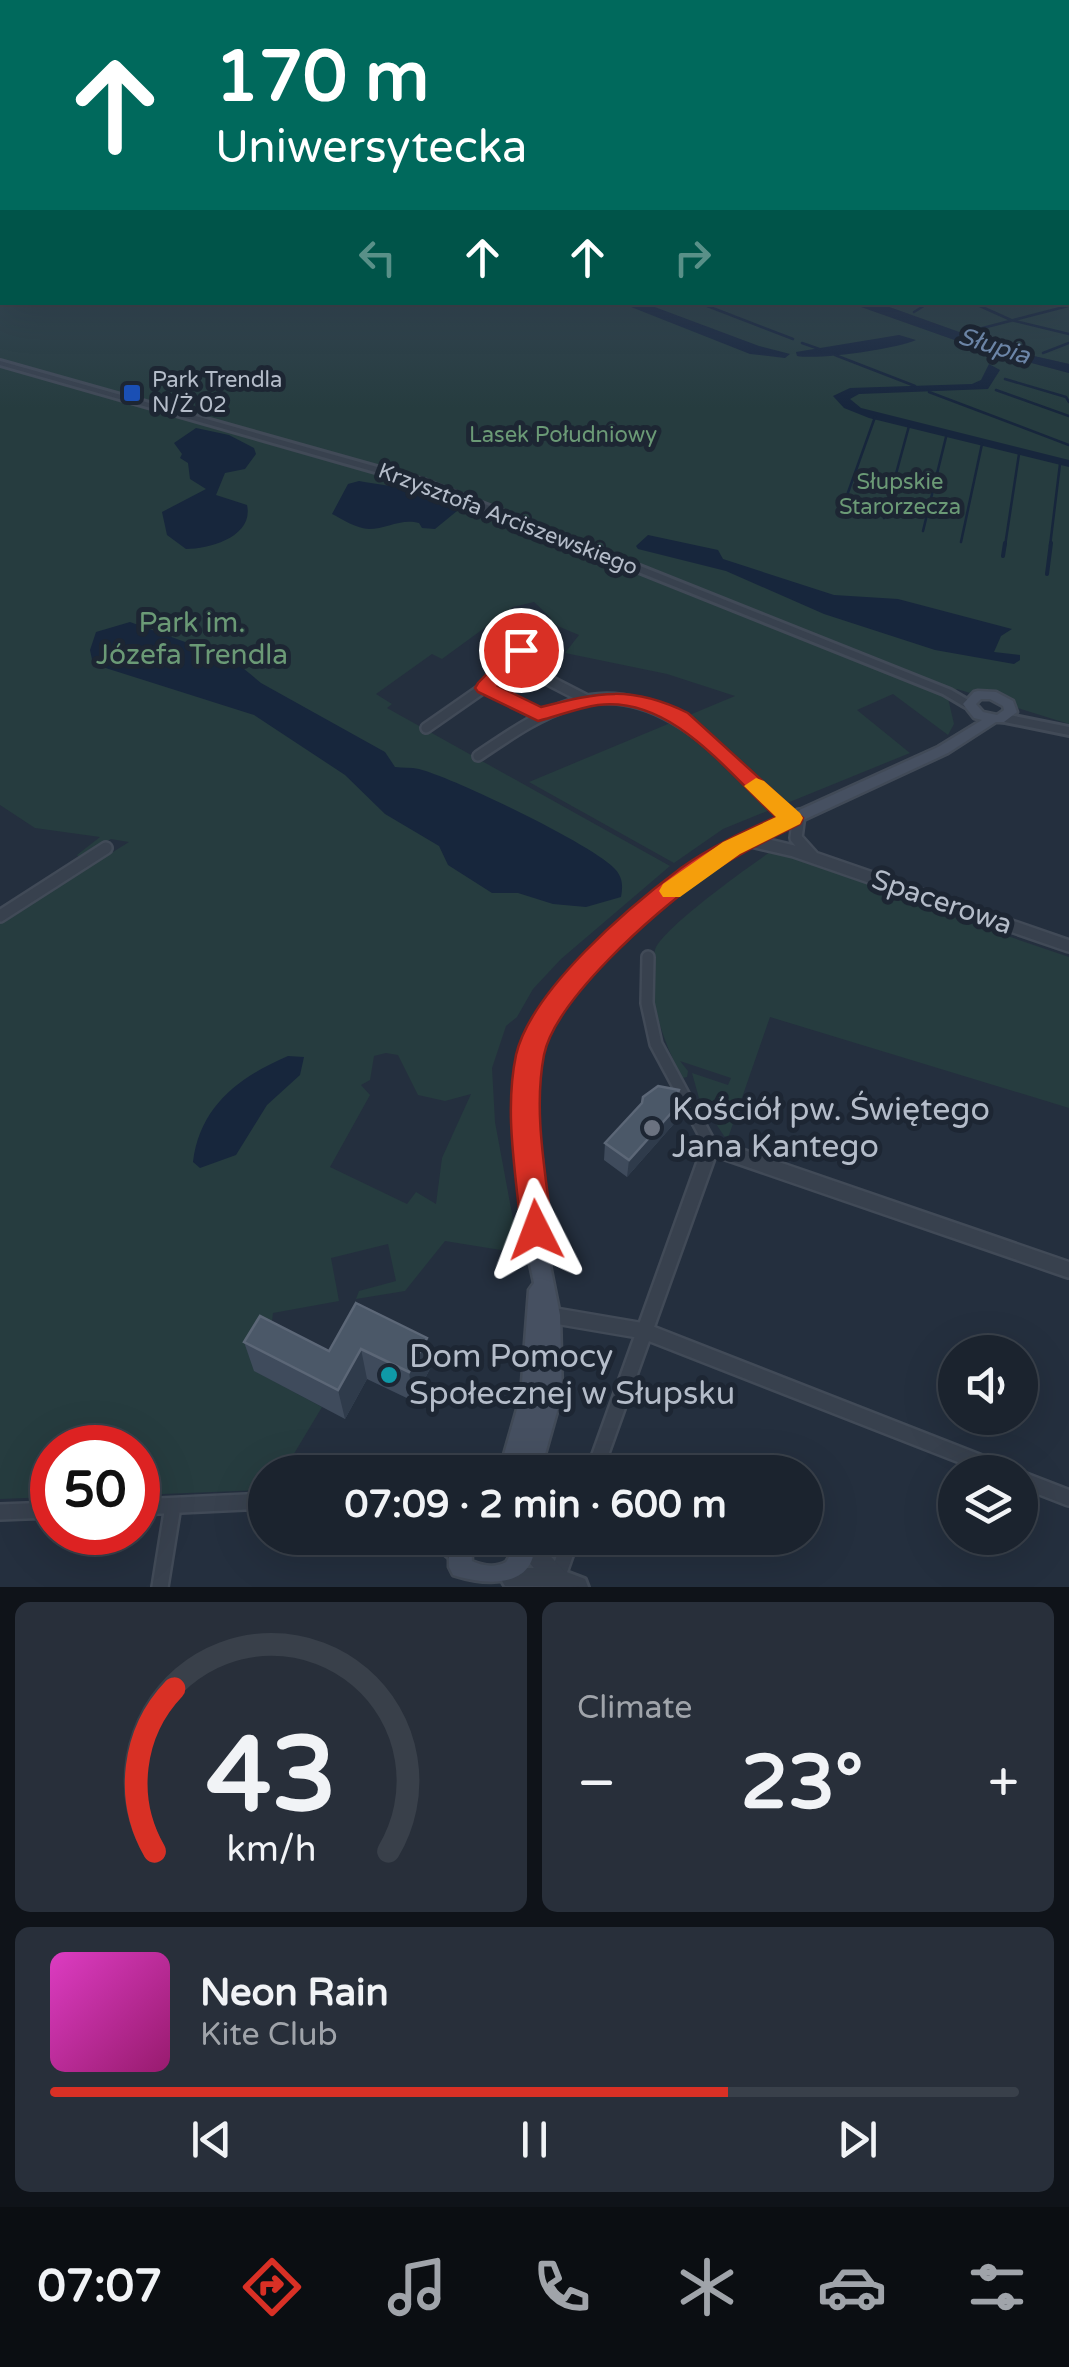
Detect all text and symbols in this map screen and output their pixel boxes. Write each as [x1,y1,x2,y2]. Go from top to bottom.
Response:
text: 170 m [215,36,429,120]
icon: ahead [50,40,180,170]
text: Uniwersytecka [215,121,527,175]
icon: left [350,230,405,285]
icon: ahead [455,230,510,285]
icon: ahead [560,230,615,285]
icon: right [665,230,720,285]
water label: Słupia [955,321,1034,371]
place label: Park Trendla N/Ż 02 [152,367,282,418]
marker: Park Trendla N/Ż 02 [121,382,143,404]
park label: Lasek Południowy [469,422,657,448]
street label: Krzysztofa Arciszewskiego [375,457,641,581]
park label: Słupskie Starorzecza [839,469,961,520]
park label: Park im. Józefa Trendla [96,606,288,672]
pin [479,608,564,693]
icon: arrive [494,623,549,678]
street label: Spacerowa [867,862,1017,942]
place label: Kościół pw. Świętego Jana Kantego [672,1090,990,1166]
marker: Kościół pw. Świętego Jana Kantego [641,1117,663,1139]
position arrow [484,1178,588,1282]
map controls [938,1335,1038,1555]
button: sound [938,1335,1038,1435]
place label: Dom Pomocy Społecznej w Słupsku [409,1338,735,1413]
marker: Dom Pomocy Społecznej w Słupsku [378,1364,400,1386]
speed limit sign: 50 [30,1425,160,1555]
button: layers [938,1455,1038,1555]
text: 07:09 · 2 min · 600 m [344,1482,727,1528]
text: Climate [577,1689,692,1727]
text: 43 [206,1714,336,1839]
text: 23° [741,1738,863,1828]
text: − [577,1751,616,1817]
text: + [988,1751,1019,1817]
text: km/h [226,1828,316,1871]
text: Neon Rain [200,1970,389,2016]
text: Kite Club [200,2016,338,2054]
icon: previous [184,2112,239,2167]
icon: pause [507,2112,562,2167]
icon: next [830,2112,885,2167]
icon: directions [237,2252,307,2322]
icon: music [382,2252,452,2322]
icon: phone [527,2252,597,2322]
icon: climate [672,2252,742,2322]
icon: car [817,2252,887,2322]
icon: filters [962,2252,1032,2322]
text: 07:07 [37,2260,162,2314]

